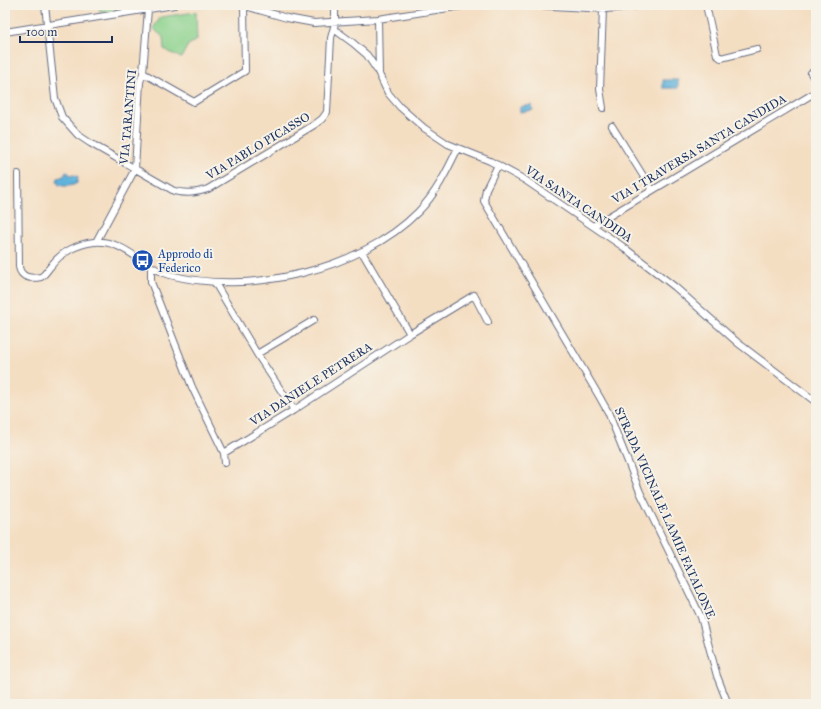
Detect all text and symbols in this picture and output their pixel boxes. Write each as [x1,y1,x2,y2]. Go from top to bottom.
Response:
scale bar [20,18,112,44]
text: 100 m [26,25,57,39]
street label: VIA TARANTINI [117,69,139,166]
street label: VIA I TRAVERSA SANTA CANDIDA [609,91,789,207]
street label: VIA PABLO PICASSO [203,110,312,183]
street label: VIA SANTA CANDIDA [522,162,635,245]
place label: Approdo di Federico [157,247,213,275]
bus stop icon: Approdo di Federico [129,248,155,274]
street label: VIA DANIELE PETRERA [247,339,375,429]
street label: STRADA VICINALE LAMIE FATALONE [612,405,718,621]

